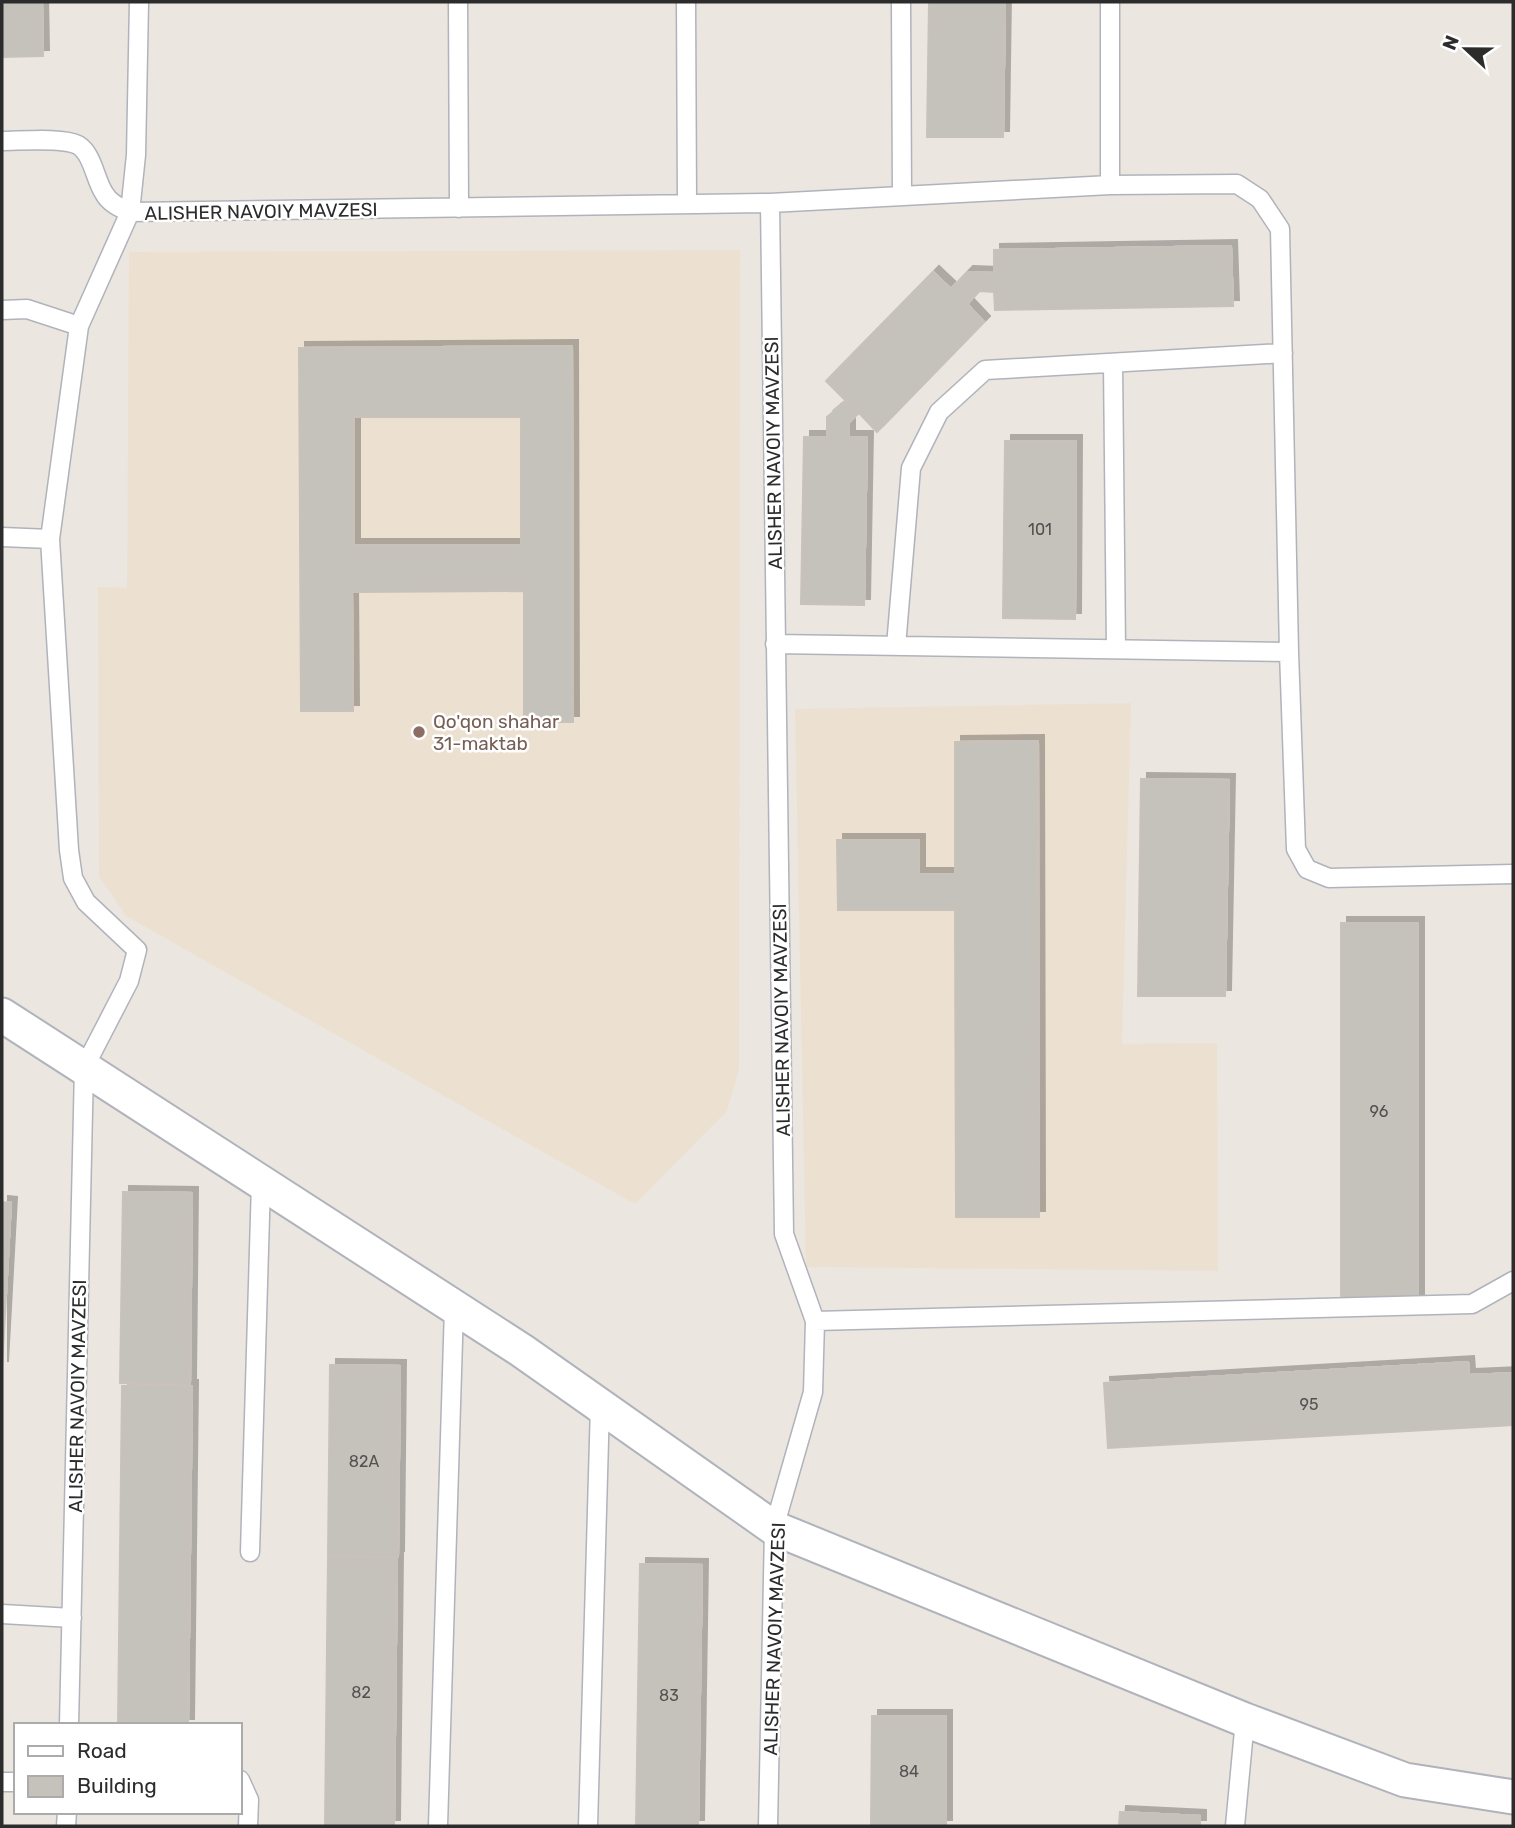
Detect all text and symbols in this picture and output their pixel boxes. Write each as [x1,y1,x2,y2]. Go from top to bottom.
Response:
north arrow [1431,14,1501,84]
text: N [1437,32,1464,53]
street label: ALISHER NAVOIY MAVZESI [144,198,378,225]
street label: ALISHER NAVOIY MAVZESI [760,336,787,570]
house number: 101 [1028,520,1052,539]
place label: Qo'qon shahar 31-maktab [433,710,560,755]
marker: Qo'qon shahar 31-maktab [411,724,427,740]
street label: ALISHER NAVOIY MAVZESI [768,903,795,1137]
house number: 96 [1370,1102,1389,1121]
street label: ALISHER NAVOIY MAVZESI [64,1279,91,1513]
house number: 95 [1300,1395,1319,1414]
house number: 82A [349,1452,379,1471]
street label: ALISHER NAVOIY MAVZESI [759,1522,790,1756]
house number: 82 [351,1683,371,1702]
house number: 83 [659,1686,679,1705]
legend [14,1723,242,1814]
text: Road [77,1738,127,1763]
house number: 84 [899,1762,919,1781]
text: Building [77,1773,157,1798]

